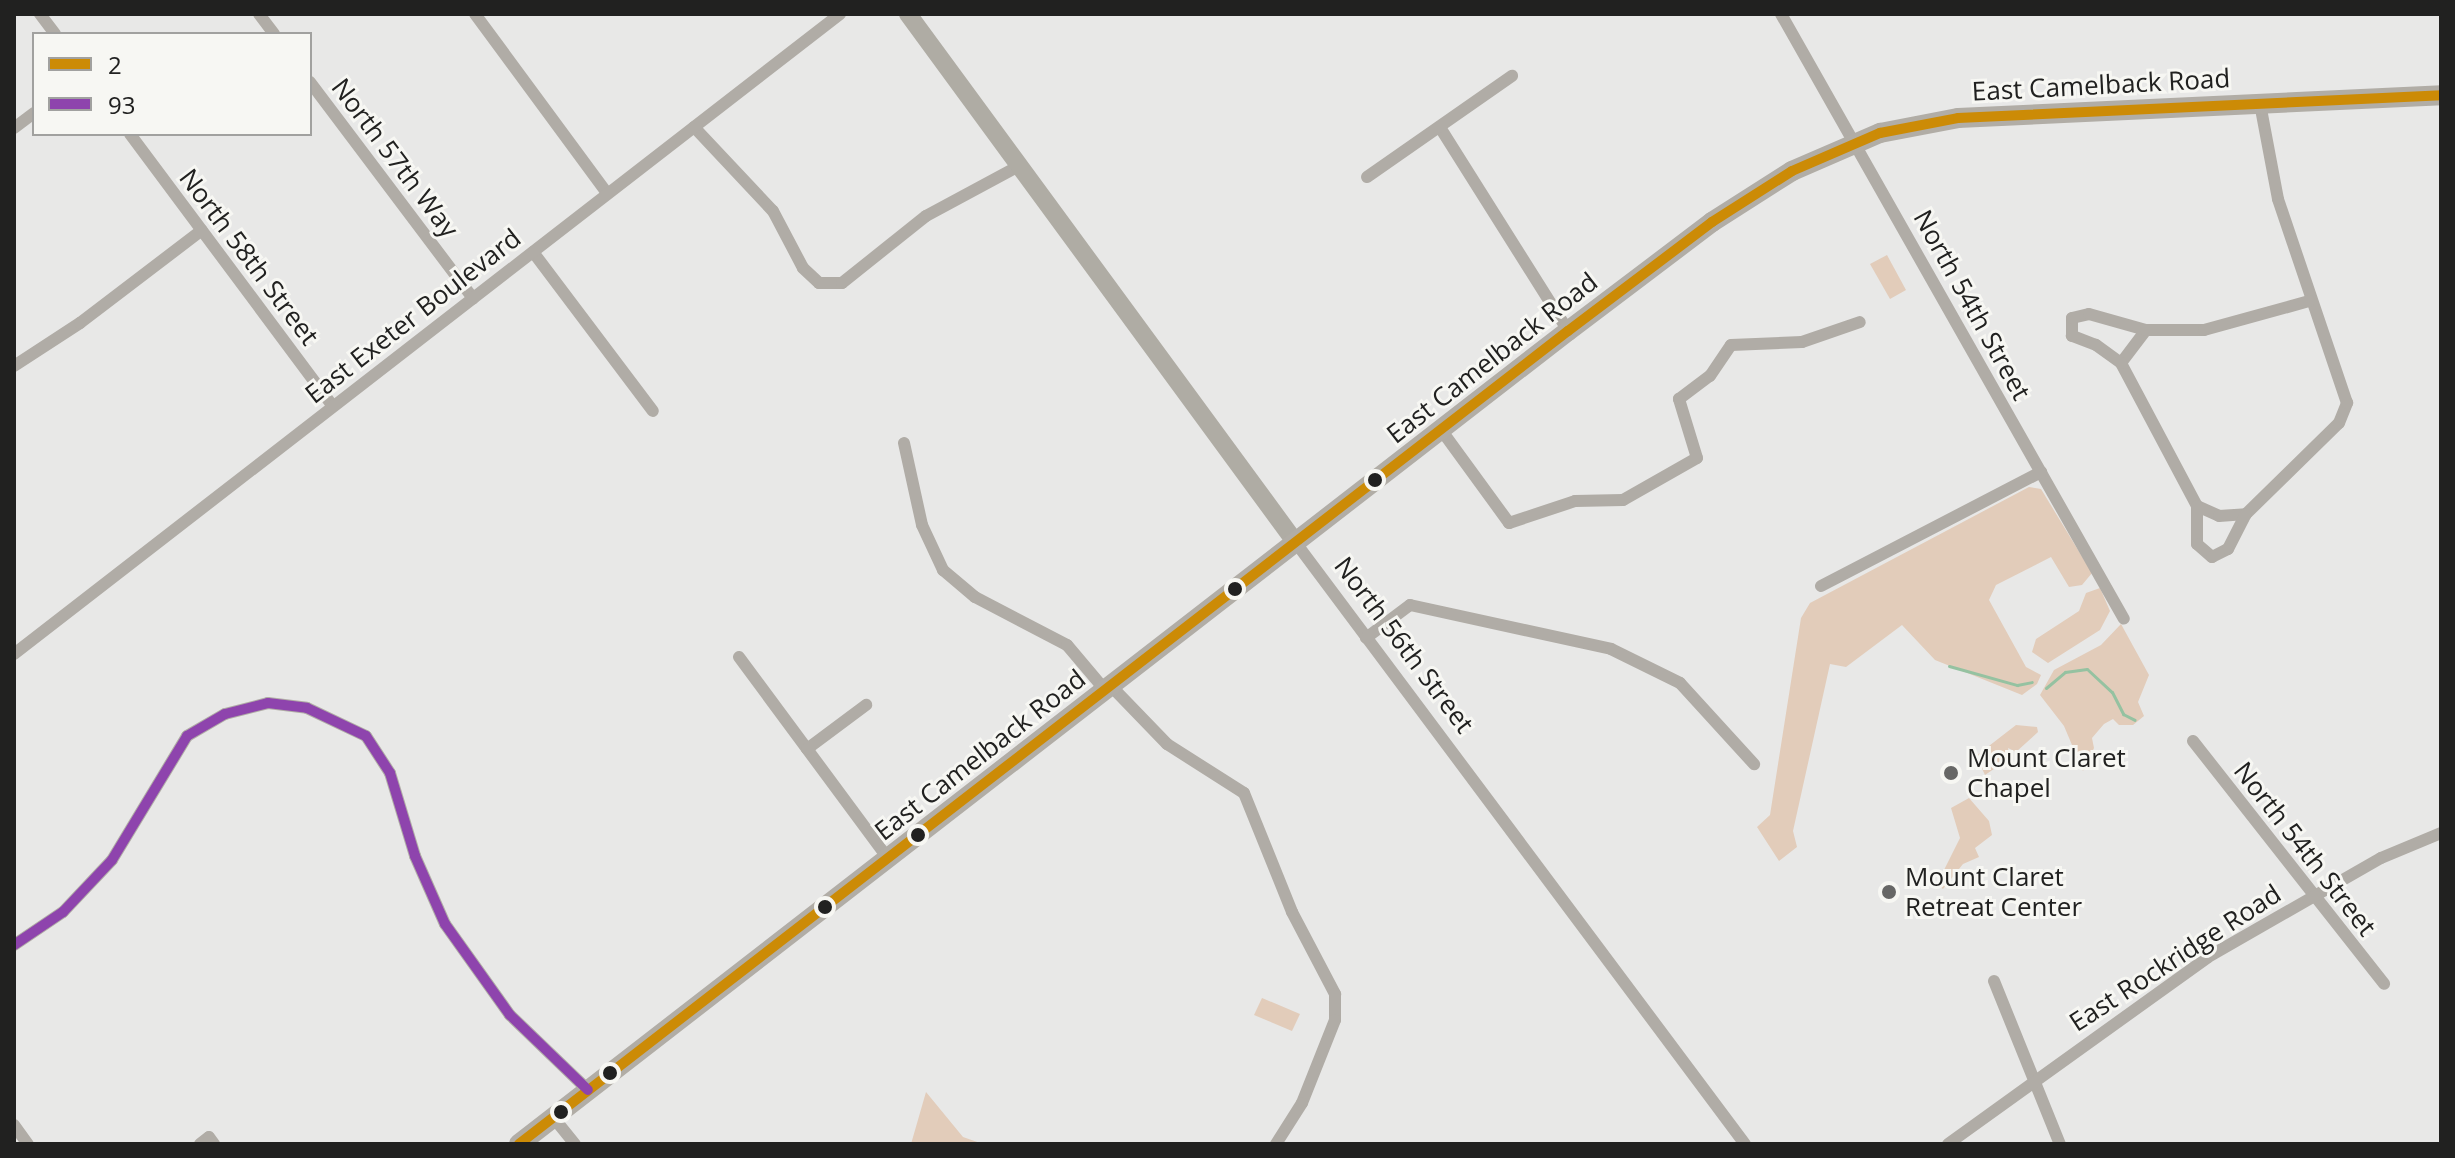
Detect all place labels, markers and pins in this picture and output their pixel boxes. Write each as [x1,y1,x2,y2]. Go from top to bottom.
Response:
unlabelled marker [1367,472,1383,488]
unlabelled marker [1227,581,1243,597]
place label: Mount Claret Chapel [1967,742,2126,804]
marker: Mount Claret Chapel [1942,764,1960,782]
unlabelled marker [910,827,926,843]
place label: Mount Claret Retreat Center [1905,861,2082,922]
marker: Mount Claret Retreat Center [1880,883,1898,901]
unlabelled marker [817,899,833,915]
unlabelled marker [602,1065,618,1081]
unlabelled marker [553,1104,569,1120]

